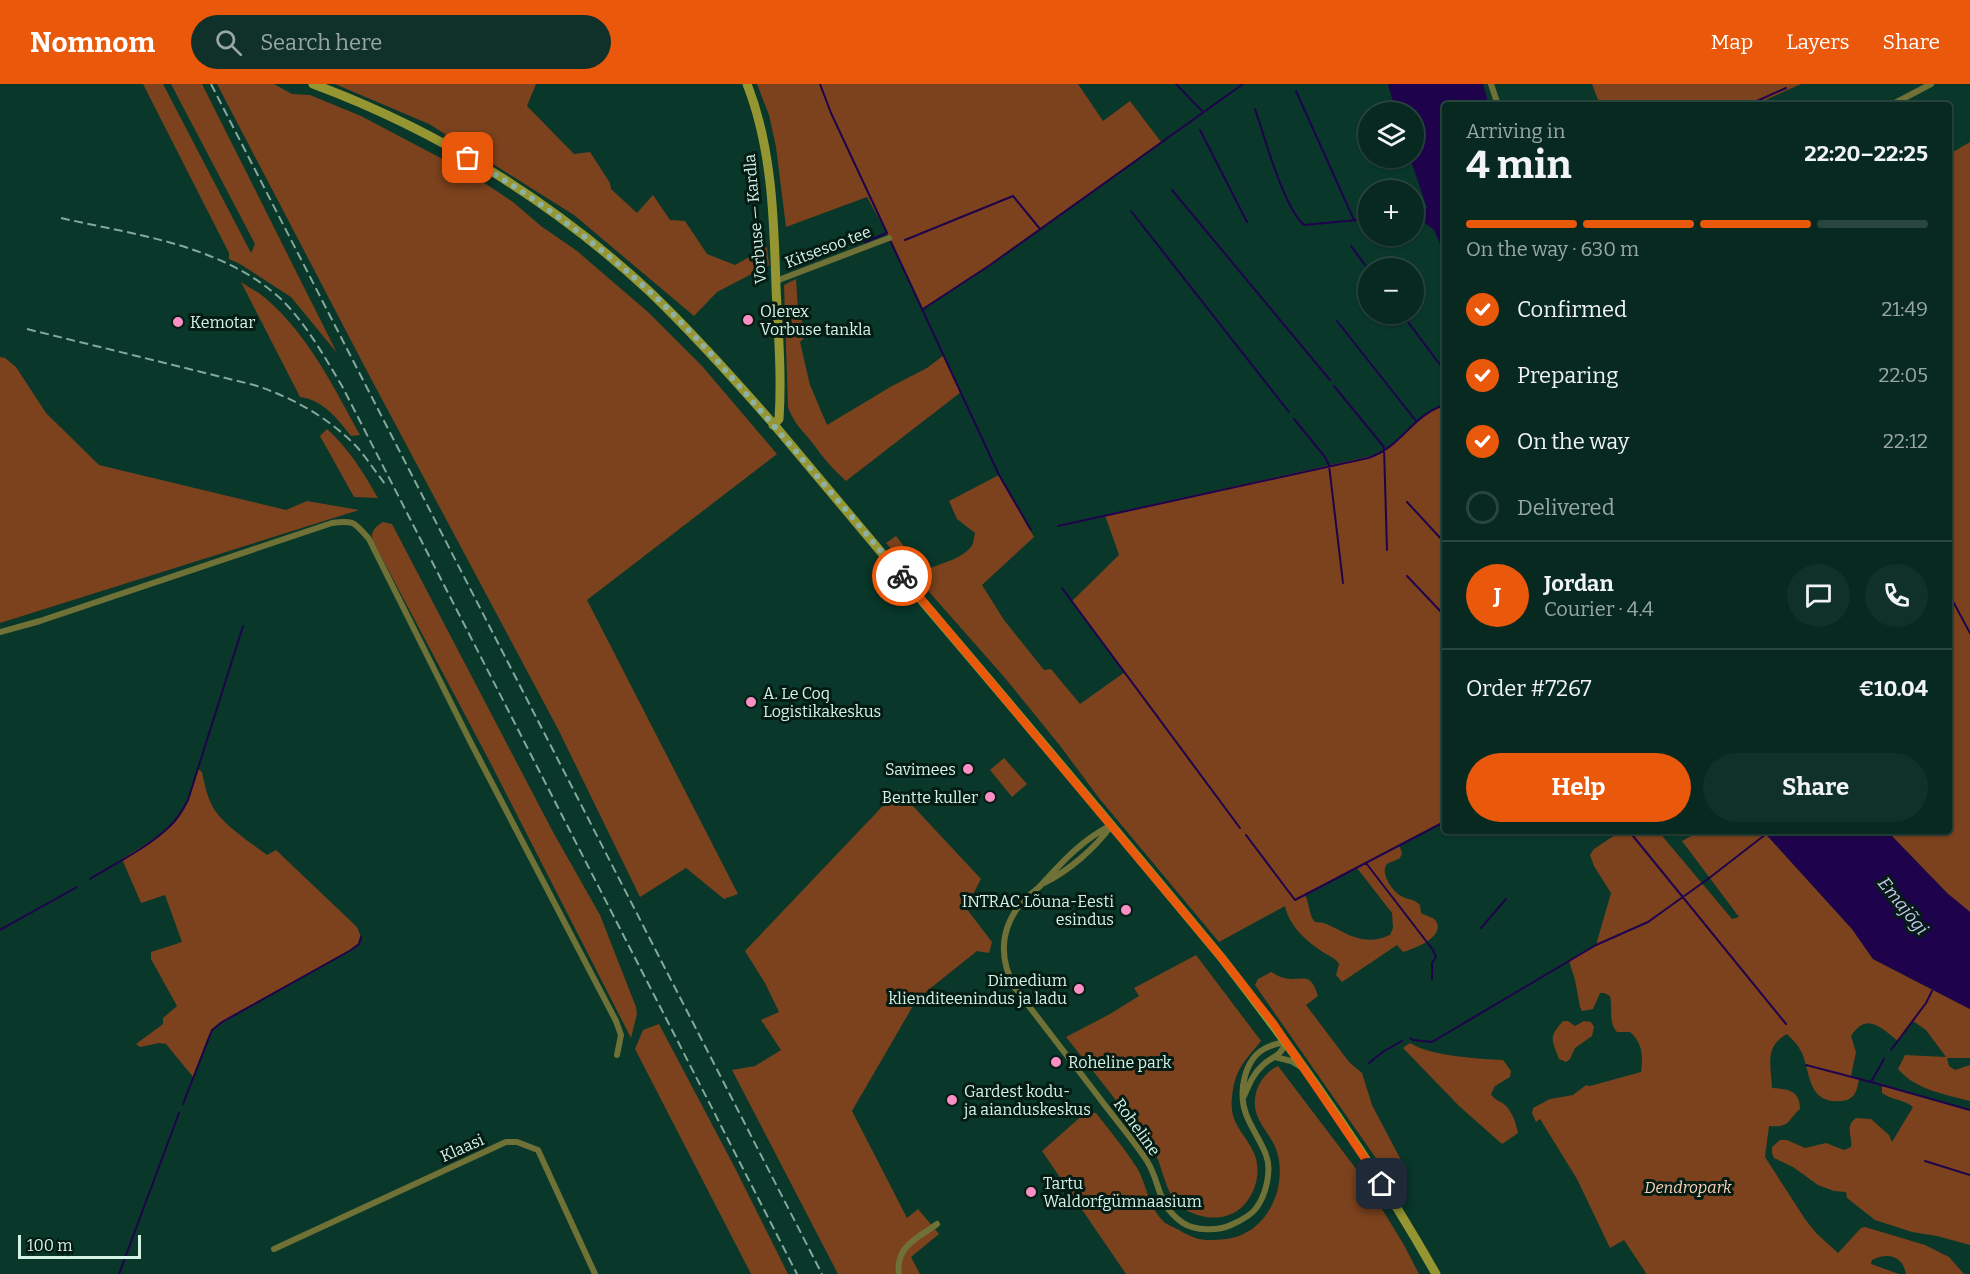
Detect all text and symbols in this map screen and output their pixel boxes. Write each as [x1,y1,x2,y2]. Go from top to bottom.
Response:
search box [191,15,611,69]
text: Nomnom [30,26,155,59]
icon: search [212,26,245,59]
text: Search here [260,29,382,56]
text: Map [1711,29,1753,55]
text: Layers [1786,29,1850,55]
text: Share [1883,29,1940,55]
map controls [1358,102,1424,324]
button: layers [1358,102,1424,168]
text: Arriving in [1466,119,1565,143]
pin [442,132,493,183]
text: 22:20–22:25 [1804,140,1928,167]
icon: bag [451,141,484,174]
text: 4 min [1466,142,1572,188]
street label: Vorbuse — Kardla [740,153,770,285]
button: + [1358,180,1424,246]
street label: Kitsesoo tee [782,222,874,272]
text: On the way · 630 m [1466,237,1639,261]
button: − [1358,258,1424,324]
icon: check [1466,293,1499,326]
text: Confirmed [1517,296,1627,323]
text: 21:49 [1881,297,1928,321]
place label: Olerex Vorbuse tankla [760,302,871,339]
place label: Kemotar [190,313,255,332]
marker: Olerex Vorbuse tankla [741,313,755,327]
marker: Kemotar [171,315,185,329]
icon: check [1466,359,1499,392]
text: Preparing [1517,362,1619,389]
text: 22:05 [1879,363,1928,387]
icon: check [1466,425,1499,458]
text: On the way [1517,428,1629,455]
text: 22:12 [1883,429,1928,453]
text: Delivered [1517,494,1615,521]
courier [872,546,932,606]
icon: bike [886,560,919,593]
button: chat [1787,564,1850,627]
button: phone [1865,564,1928,627]
text: Jordan [1544,570,1614,597]
text: J [1494,582,1501,609]
text: Courier · 4.4 [1544,597,1654,621]
text: Order #7267 [1466,675,1592,702]
text: €10.04 [1859,675,1928,702]
place label: A. Le Coq Logistikakeskus [763,684,881,721]
marker: A. Le Coq Logistikakeskus [744,695,758,709]
button: Help [1466,753,1691,822]
button: Share [1703,753,1928,822]
place label: Savimees [885,760,956,779]
marker: Savimees [961,762,975,776]
place label: Bentte kuller [882,788,978,807]
marker: Bentte kuller [983,790,997,804]
water label: Emajõgi [1873,873,1933,939]
place label: INTRAC Lõuna-Eesti esindus [962,892,1114,929]
marker: INTRAC Lõuna-Eesti esindus [1119,903,1133,917]
place label: Dimedium klienditeenindus ja ladu [888,971,1067,1008]
marker: Dimedium klienditeenindus ja ladu [1072,982,1086,996]
place label: Roheline park [1068,1053,1172,1072]
marker: Roheline park [1049,1055,1063,1069]
place label: Gardest kodu- ja aianduskeskus [963,1082,1091,1119]
marker: Gardest kodu- ja aianduskeskus [945,1093,959,1107]
street label: Roheline [1110,1095,1164,1159]
street label: Klaasi [437,1130,487,1166]
pin [1356,1158,1407,1209]
icon: home [1365,1167,1398,1200]
place label: Tartu Waldorfgümnaasium [1043,1174,1202,1211]
park label: Dendropark [1644,1178,1732,1197]
marker: Tartu Waldorfgümnaasium [1024,1185,1038,1199]
scale bar [18,1232,141,1260]
text: 100 m [27,1236,72,1255]

